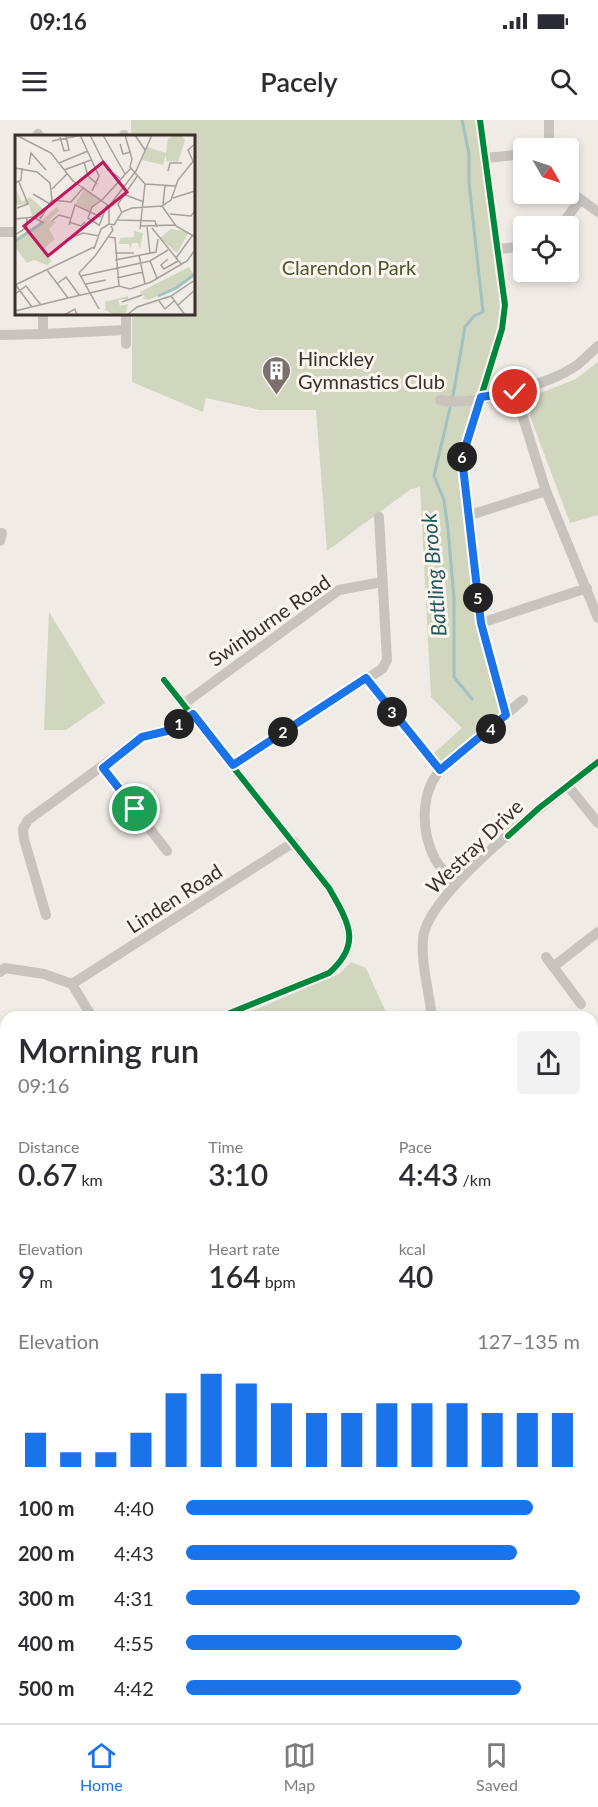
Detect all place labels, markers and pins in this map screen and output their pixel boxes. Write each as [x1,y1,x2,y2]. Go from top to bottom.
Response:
place label: Hinckley Gymnastics Club [298,346,445,393]
building icon: Hinckley Gymnastics Club [261,354,293,396]
pin [489,366,540,417]
pin: 6 [447,442,477,472]
pin: 5 [463,583,493,613]
pin: 3 [377,697,407,727]
pin: 1 [164,709,194,739]
pin: 4 [476,714,506,744]
pin: 2 [268,717,298,747]
pin [109,783,160,834]

